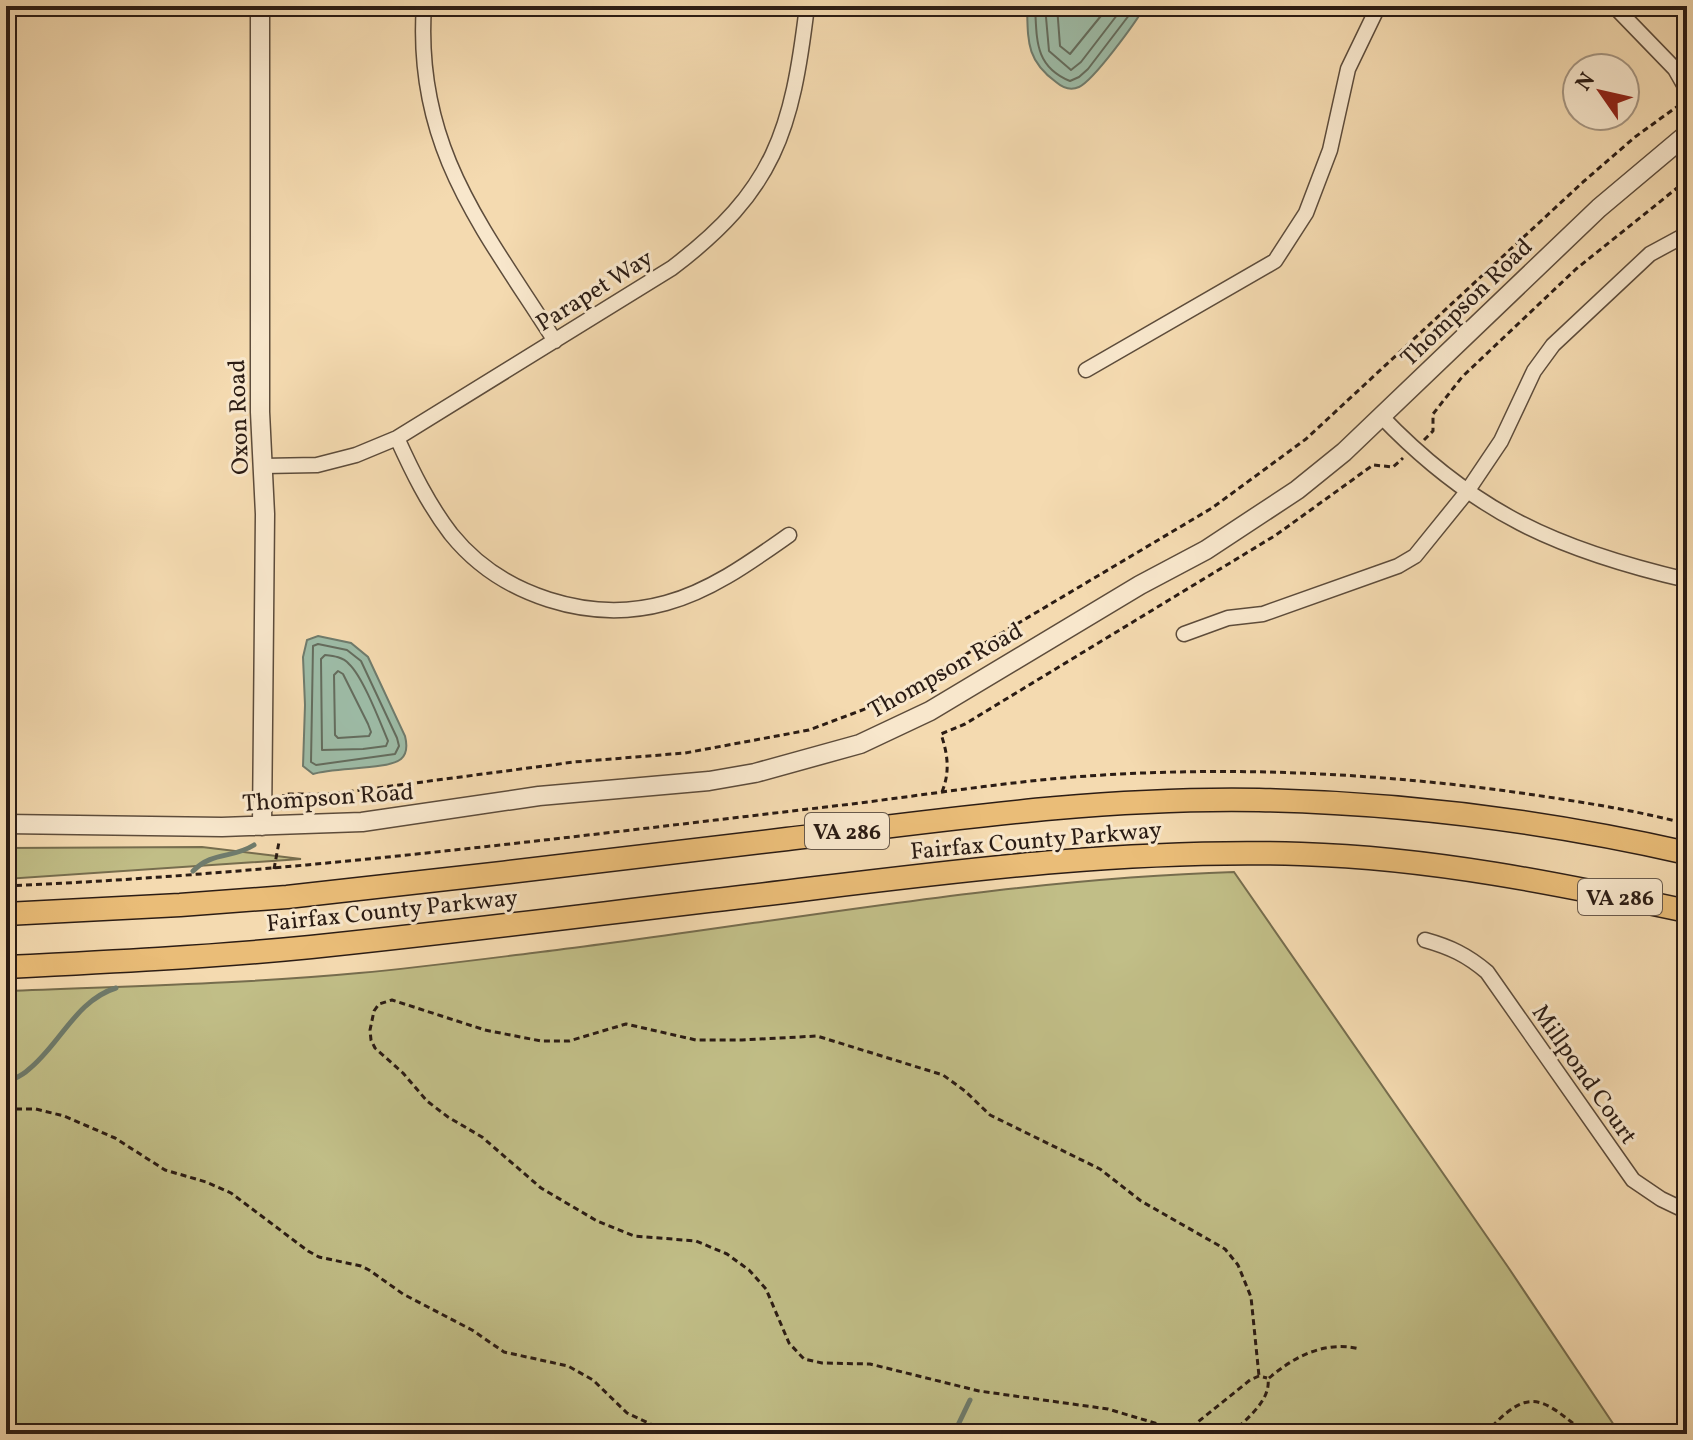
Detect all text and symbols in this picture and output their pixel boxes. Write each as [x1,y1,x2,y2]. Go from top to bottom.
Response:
north arrow [1561,52,1641,132]
text: N [1569,67,1604,98]
street label: Thompson Road [1394,231,1541,375]
street label: Parapet Way [530,242,660,341]
street label: Oxon Road [221,359,259,475]
street label: Thompson Road [863,615,1029,728]
street label: Thompson Road [241,776,415,822]
road number: VA 286 [805,813,889,849]
street label: Fairfax County Parkway [909,814,1163,870]
road number: VA 286 [1578,879,1662,915]
street label: Fairfax County Parkway [265,882,519,942]
street label: Millpond Court [1523,998,1644,1152]

